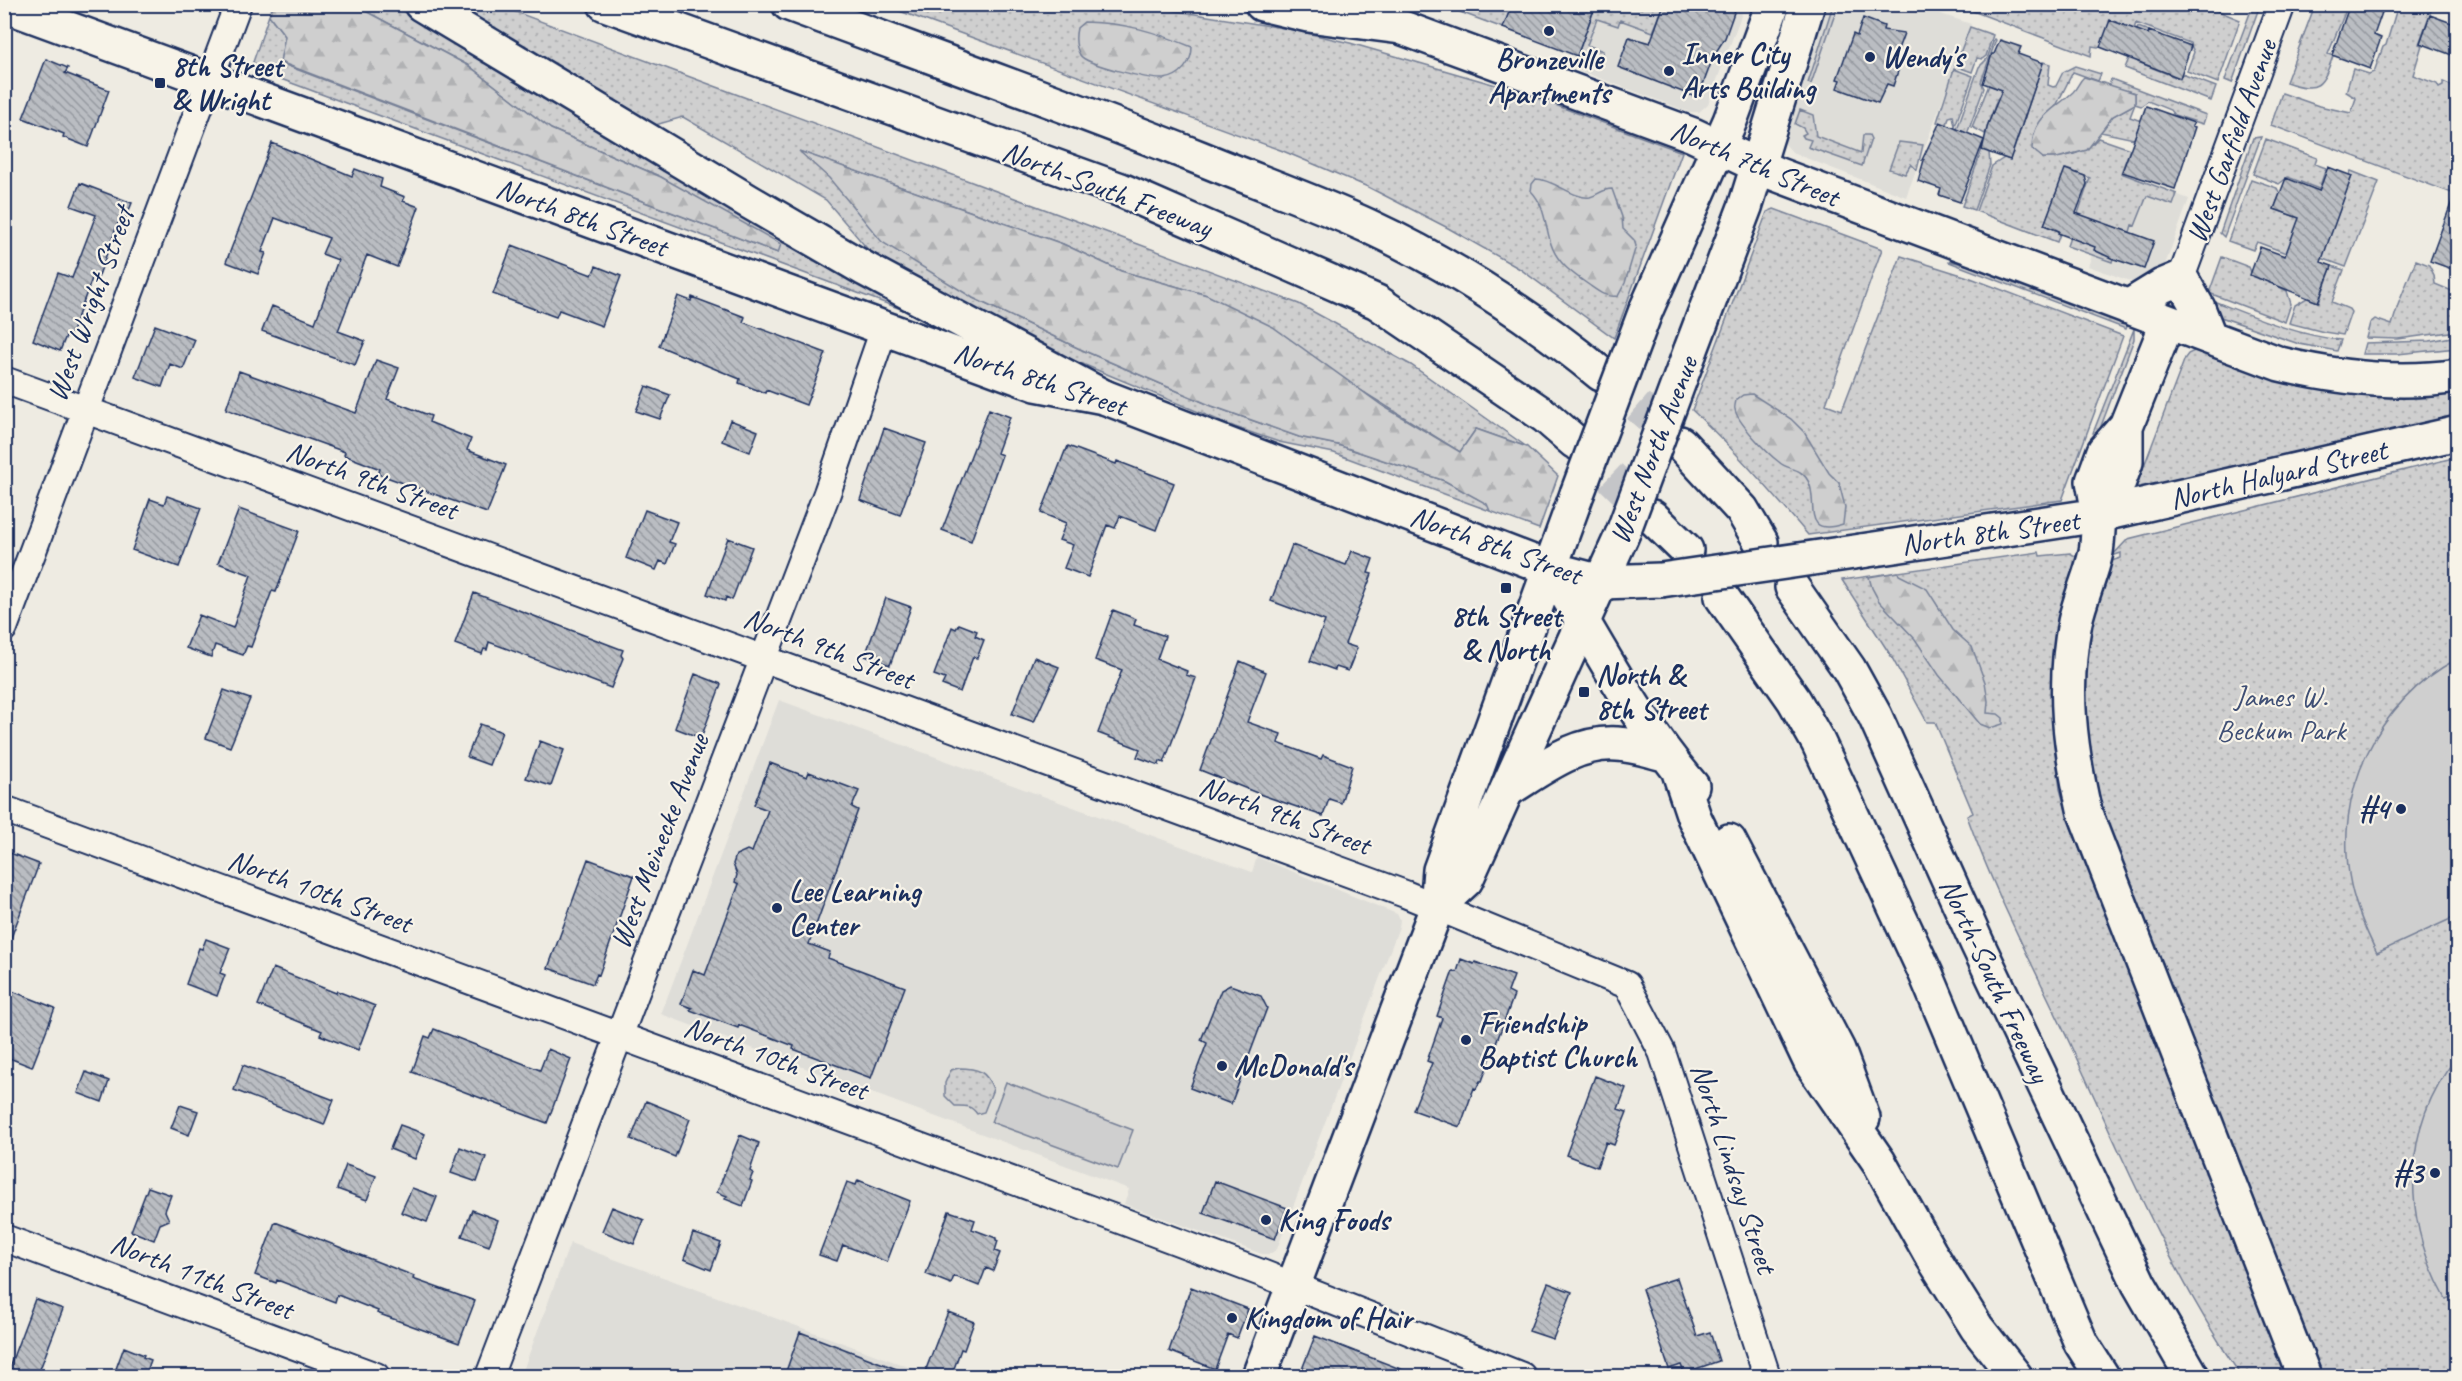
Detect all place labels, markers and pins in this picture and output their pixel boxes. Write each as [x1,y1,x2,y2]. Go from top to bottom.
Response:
marker: Bronzeville Apartments [1542,24,1556,38]
place label: Inner City Arts Building [1681,35,1817,107]
place label: Wendy's [1882,38,1967,76]
place label: Bronzeville Apartments [1488,40,1614,112]
place label: 8th Street & Wright [172,47,285,119]
marker: Wendy's [1863,50,1877,64]
marker: Inner City Arts Building [1662,64,1676,78]
marker: 8th Street & Wright [153,76,167,90]
marker: 8th Street & North [1499,581,1513,595]
place label: 8th Street & North [1451,597,1564,669]
place label: North & 8th Street [1596,656,1709,728]
marker: North & 8th Street [1577,685,1591,699]
place label: #4 [2359,790,2392,828]
marker: #4 [2394,802,2408,816]
place label: Lee Learning Center [789,872,922,944]
marker: Lee Learning Center [770,901,784,915]
place label: Friendship Baptist Church [1478,1004,1638,1076]
marker: Friendship Baptist Church [1459,1033,1473,1047]
place label: McDonald's [1234,1047,1356,1085]
marker: McDonald's [1215,1059,1229,1073]
place label: #3 [2393,1154,2425,1192]
marker: #3 [2428,1166,2442,1180]
place label: King Foods [1278,1201,1393,1239]
marker: King Foods [1259,1213,1273,1227]
place label: Kingdom of Hair [1244,1299,1415,1337]
marker: Kingdom of Hair [1225,1311,1239,1325]

